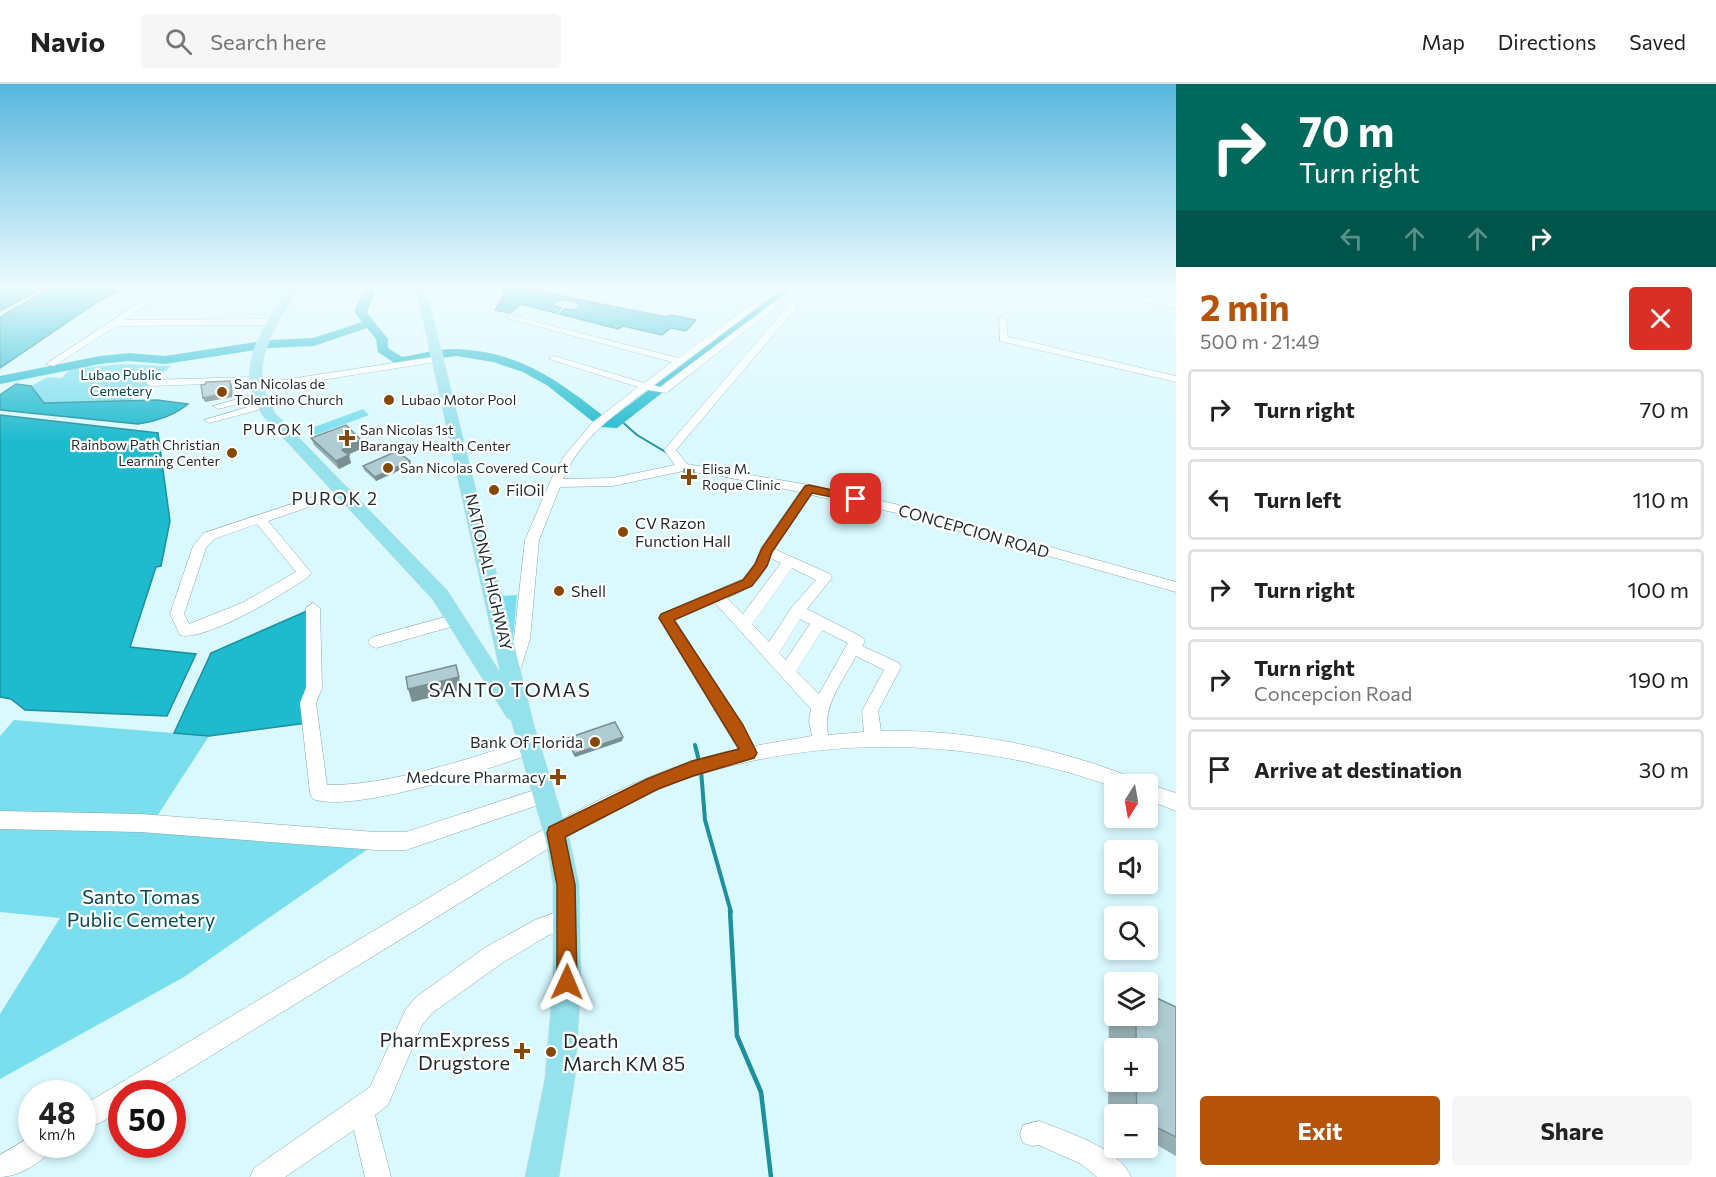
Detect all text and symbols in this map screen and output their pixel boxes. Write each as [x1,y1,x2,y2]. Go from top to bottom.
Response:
search box [141,14,561,68]
text: Navio [30,24,105,58]
icon: search [162,25,195,58]
text: Search here [210,28,326,55]
text: Map [1422,29,1465,54]
text: Directions [1498,29,1596,54]
text: Saved [1629,29,1686,54]
text: 70 m [1299,104,1394,156]
icon: right [1200,108,1278,186]
text: Turn right [1299,156,1419,189]
icon: left [1335,222,1368,255]
icon: ahead [1398,222,1431,255]
icon: ahead [1461,222,1494,255]
icon: right [1524,222,1557,255]
text: 2 min [1200,284,1290,328]
button: close [1629,287,1692,350]
text: 500 m · 21:49 [1200,329,1320,353]
park label: Lubao Public Cemetery [80,366,162,399]
place label: San Nicolas de Tolentino Church [234,375,343,408]
marker: San Nicolas de Tolentino Church [215,385,229,399]
place label: Lubao Motor Pool [401,391,516,408]
marker: Lubao Motor Pool [382,393,396,407]
icon: right [1203,393,1236,426]
text: Turn right [1254,396,1355,423]
text: 70 m [1640,396,1689,423]
district label: PUROK 1 [243,420,315,438]
place label: San Nicolas 1st Barangay Health Center [360,421,511,454]
marker: San Nicolas 1st Barangay Health Center [338,429,356,447]
place label: Rainbow Path Christian Learning Center [71,436,220,469]
marker: Rainbow Path Christian Learning Center [225,446,239,460]
place label: San Nicolas Covered Court [400,459,569,476]
place label: Elisa M. Roque Clinic [702,460,781,493]
marker: San Nicolas Covered Court [381,461,395,475]
marker: Elisa M. Roque Clinic [680,468,698,486]
pin [830,473,881,524]
place label: FilOil [506,480,545,499]
icon: arrive [839,482,872,515]
marker: FilOil [487,483,501,497]
icon: left [1203,483,1236,516]
text: Turn left [1254,486,1341,513]
text: 110 m [1632,486,1689,513]
district label: PUROK 2 [292,487,378,509]
street label: NATIONAL HIGHWAY [462,492,517,653]
street label: CONCEPCION ROAD [896,500,1052,561]
place label: CV Razon Function Hall [635,513,731,550]
marker: CV Razon Function Hall [616,525,630,539]
icon: right [1203,573,1236,606]
text: Turn right [1254,576,1355,603]
text: 100 m [1627,576,1689,603]
place label: Shell [571,581,606,600]
marker: Shell [552,584,566,598]
text: Turn right [1254,654,1355,681]
icon: right [1203,663,1236,696]
text: 190 m [1628,666,1689,693]
district label: SANTO TOMAS [429,677,591,701]
text: Concepcion Road [1254,681,1412,705]
place label: Bank Of Florida [470,732,583,751]
marker: Bank Of Florida [588,735,602,749]
icon: arrive [1203,753,1236,786]
text: Arrive at destination [1254,756,1462,783]
text: 30 m [1639,756,1689,783]
place label: Medcure Pharmacy [406,767,546,786]
marker: Medcure Pharmacy [551,770,565,784]
north arrow [1104,774,1158,828]
map controls [1104,774,1158,1158]
button: sound [1104,840,1158,894]
park label: Santo Tomas Public Cemetery [67,884,215,931]
button: search [1104,906,1158,960]
position arrow [535,950,599,1014]
button: layers [1104,972,1158,1026]
place label: PharmExpress Drugstore [379,1027,510,1074]
place label: Death March KM 85 [563,1028,685,1075]
button: + [1104,1038,1158,1092]
marker: PharmExpress Drugstore [515,1044,529,1058]
marker: Death March KM 85 [544,1045,558,1059]
speed limit sign: 50 [108,1080,186,1158]
text: 48 [39,1093,75,1130]
button: Exit [1200,1096,1440,1165]
button: Share [1452,1096,1692,1165]
button: − [1104,1104,1158,1158]
text: km/h [39,1125,75,1143]

